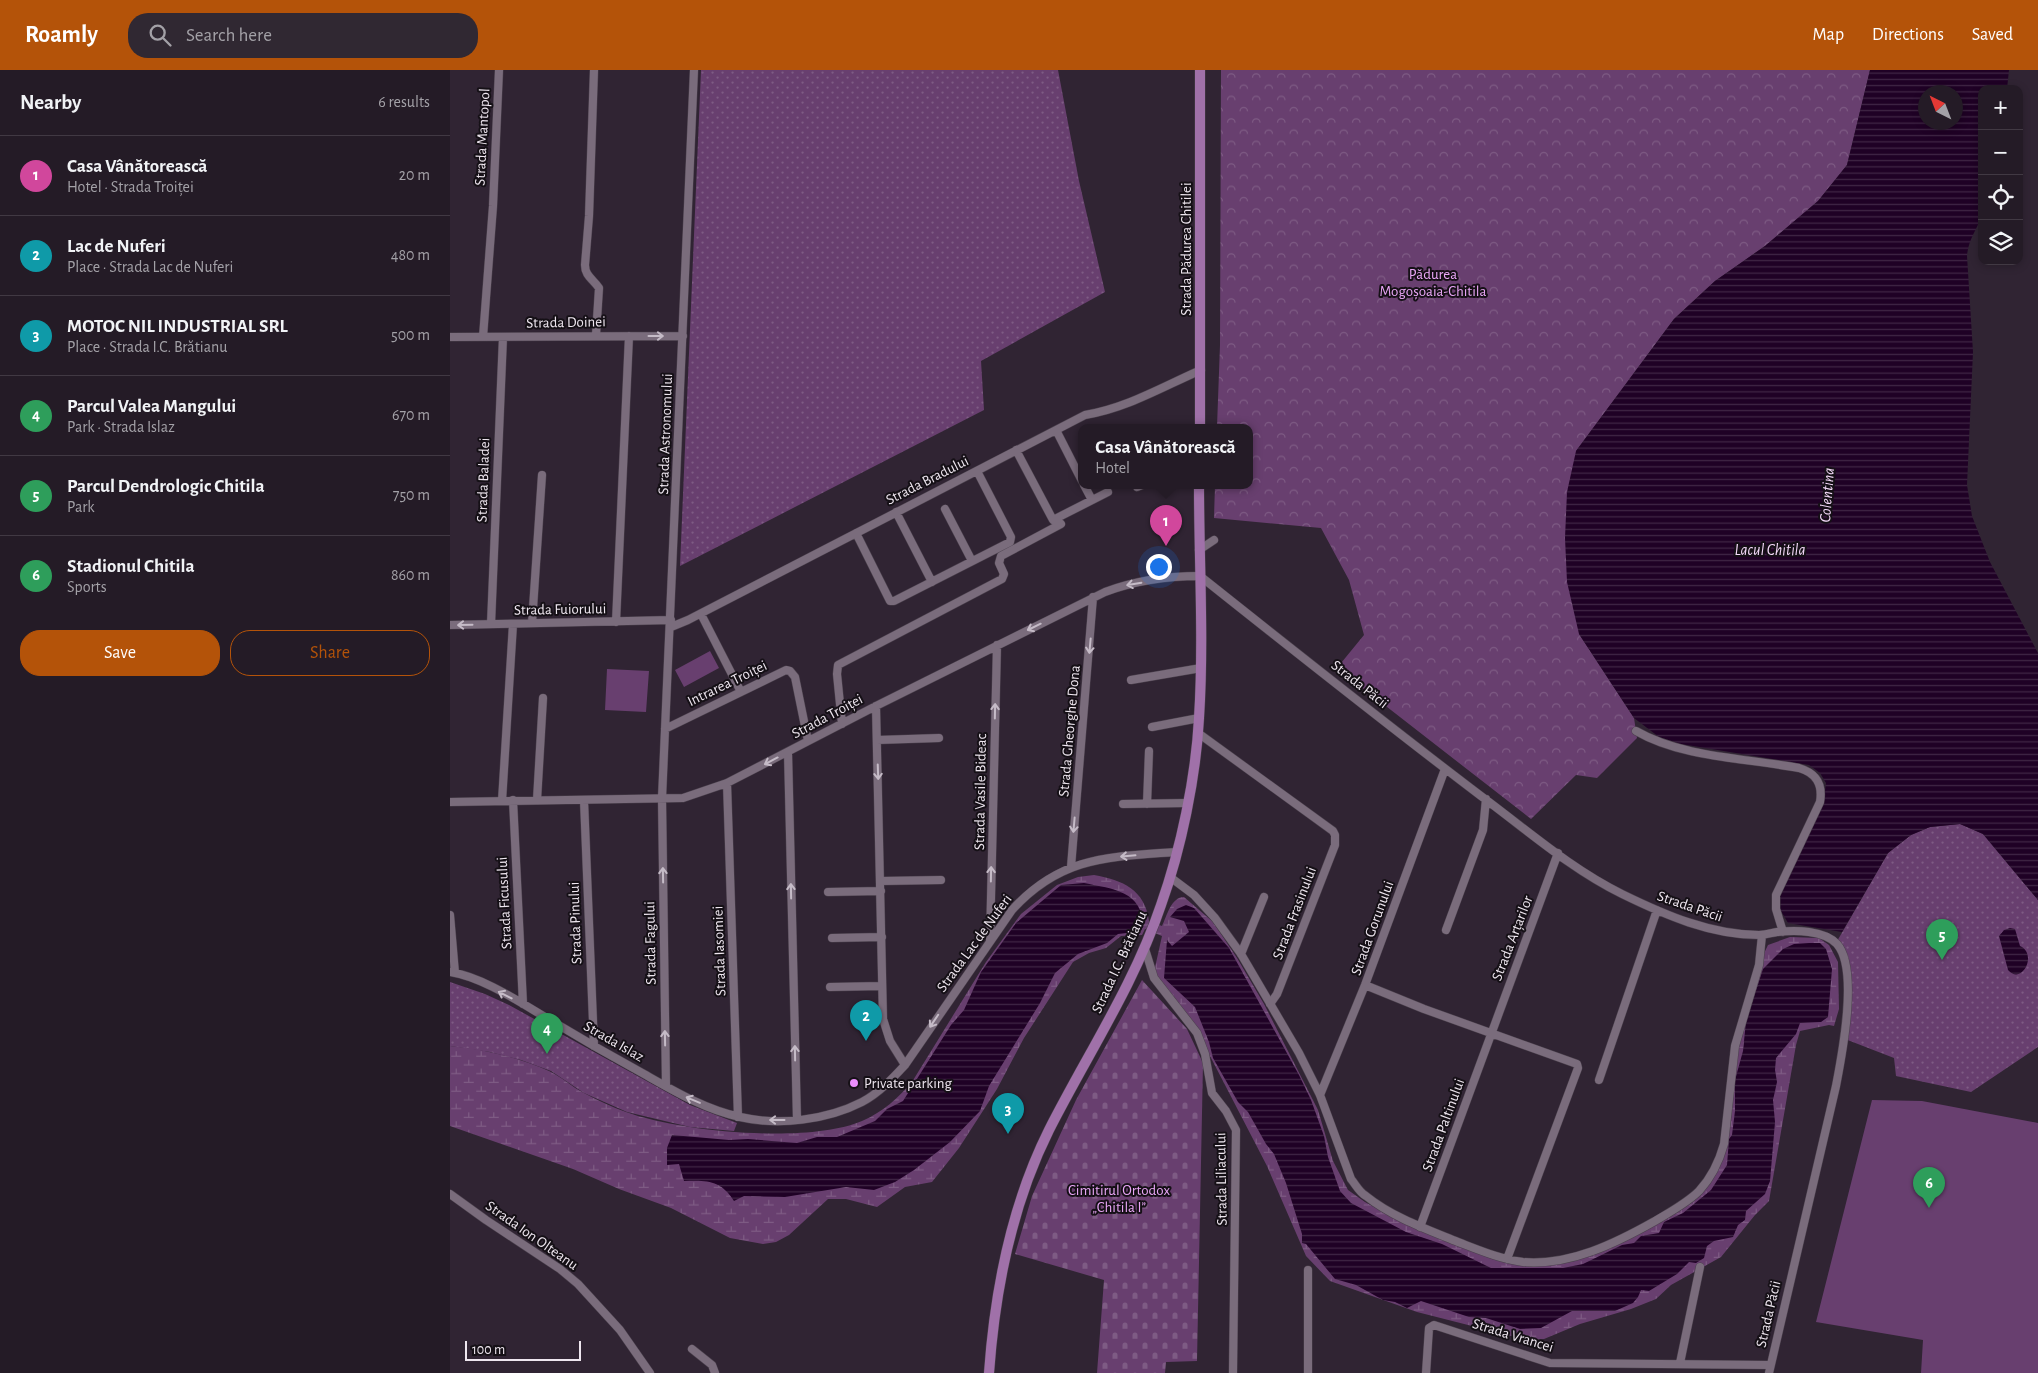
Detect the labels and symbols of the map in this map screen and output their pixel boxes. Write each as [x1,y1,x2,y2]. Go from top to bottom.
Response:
north arrow [1918,85,1963,130]
street label: Strada Mantopol [472,88,493,186]
street label: Strada Pădurea Chitilei [1179,182,1194,316]
park label: Pădurea Mogoșoaia-Chitila [1380,267,1486,300]
street label: Strada Doinei [526,314,606,331]
one-way arrow [648,331,664,341]
street label: Strada Astronomului [656,373,675,495]
street label: Strada Baladei [475,437,492,523]
street label: Strada Bradului [883,453,971,508]
water label: Colentina [1817,467,1837,523]
pin: 1 [1150,505,1182,546]
water label: Lacul Chitila [1734,542,1806,558]
your location [1146,554,1172,580]
one-way arrow [1126,580,1142,590]
street label: Strada Fuiorului [514,601,606,618]
one-way arrow [457,620,474,630]
one-way arrow [1027,623,1042,632]
one-way arrow [1085,638,1094,654]
street label: Intrarea Troiței [685,658,770,710]
street label: Strada Păcii [1328,658,1391,711]
street label: Strada Gheorghe Dona [1056,664,1083,798]
street label: Strada Troiței [789,692,866,742]
one-way arrow [991,703,1000,719]
street label: Strada Vasile Bideac [972,733,989,850]
one-way arrow [764,757,779,766]
one-way arrow [873,764,883,780]
one-way arrow [1070,817,1079,833]
one-way arrow [1120,851,1136,861]
street label: Strada Ficusului [495,856,514,950]
street label: Strada Frasinului [1270,865,1319,962]
one-way arrow [987,866,996,882]
one-way arrow [658,867,668,884]
street label: Strada Gorunului [1348,879,1396,977]
street label: Strada Pinului [567,882,584,964]
one-way arrow [786,883,796,900]
street label: Strada Păcii [1655,888,1724,925]
street label: Strada Lac de Nuferi [934,892,1015,995]
street label: Strada Arțarilor [1489,893,1537,983]
street label: Strada Fagului [642,901,659,985]
street label: Strada Iasomiei [710,906,729,996]
street label: Strada I.C. Brătianu [1089,909,1150,1016]
pin: 5 [1926,919,1958,960]
one-way arrow [498,990,513,1000]
pin: 2 [850,1000,882,1041]
pin: 4 [531,1013,563,1054]
one-way arrow [929,1014,939,1028]
street label: Strada Islaz [581,1018,646,1065]
one-way arrow [660,1030,670,1046]
one-way arrow [790,1046,800,1062]
place label: Private parking [864,1076,953,1091]
marker: Private parking [848,1077,860,1089]
street label: Strada Paltinului [1420,1077,1467,1174]
pin: 3 [992,1093,1024,1134]
one-way arrow [686,1094,701,1104]
one-way arrow [769,1115,786,1125]
street label: Strada Liliacului [1213,1132,1230,1226]
pin: 6 [1913,1167,1945,1208]
park label: Cimitirul Ortodox „Chitila I” [1068,1183,1170,1215]
street label: Strada Ion Olteanu [483,1198,581,1273]
street label: Strada Păcii [1754,1279,1783,1349]
street label: Strada Vrancei [1471,1316,1555,1355]
scale bar [465,1338,581,1361]

